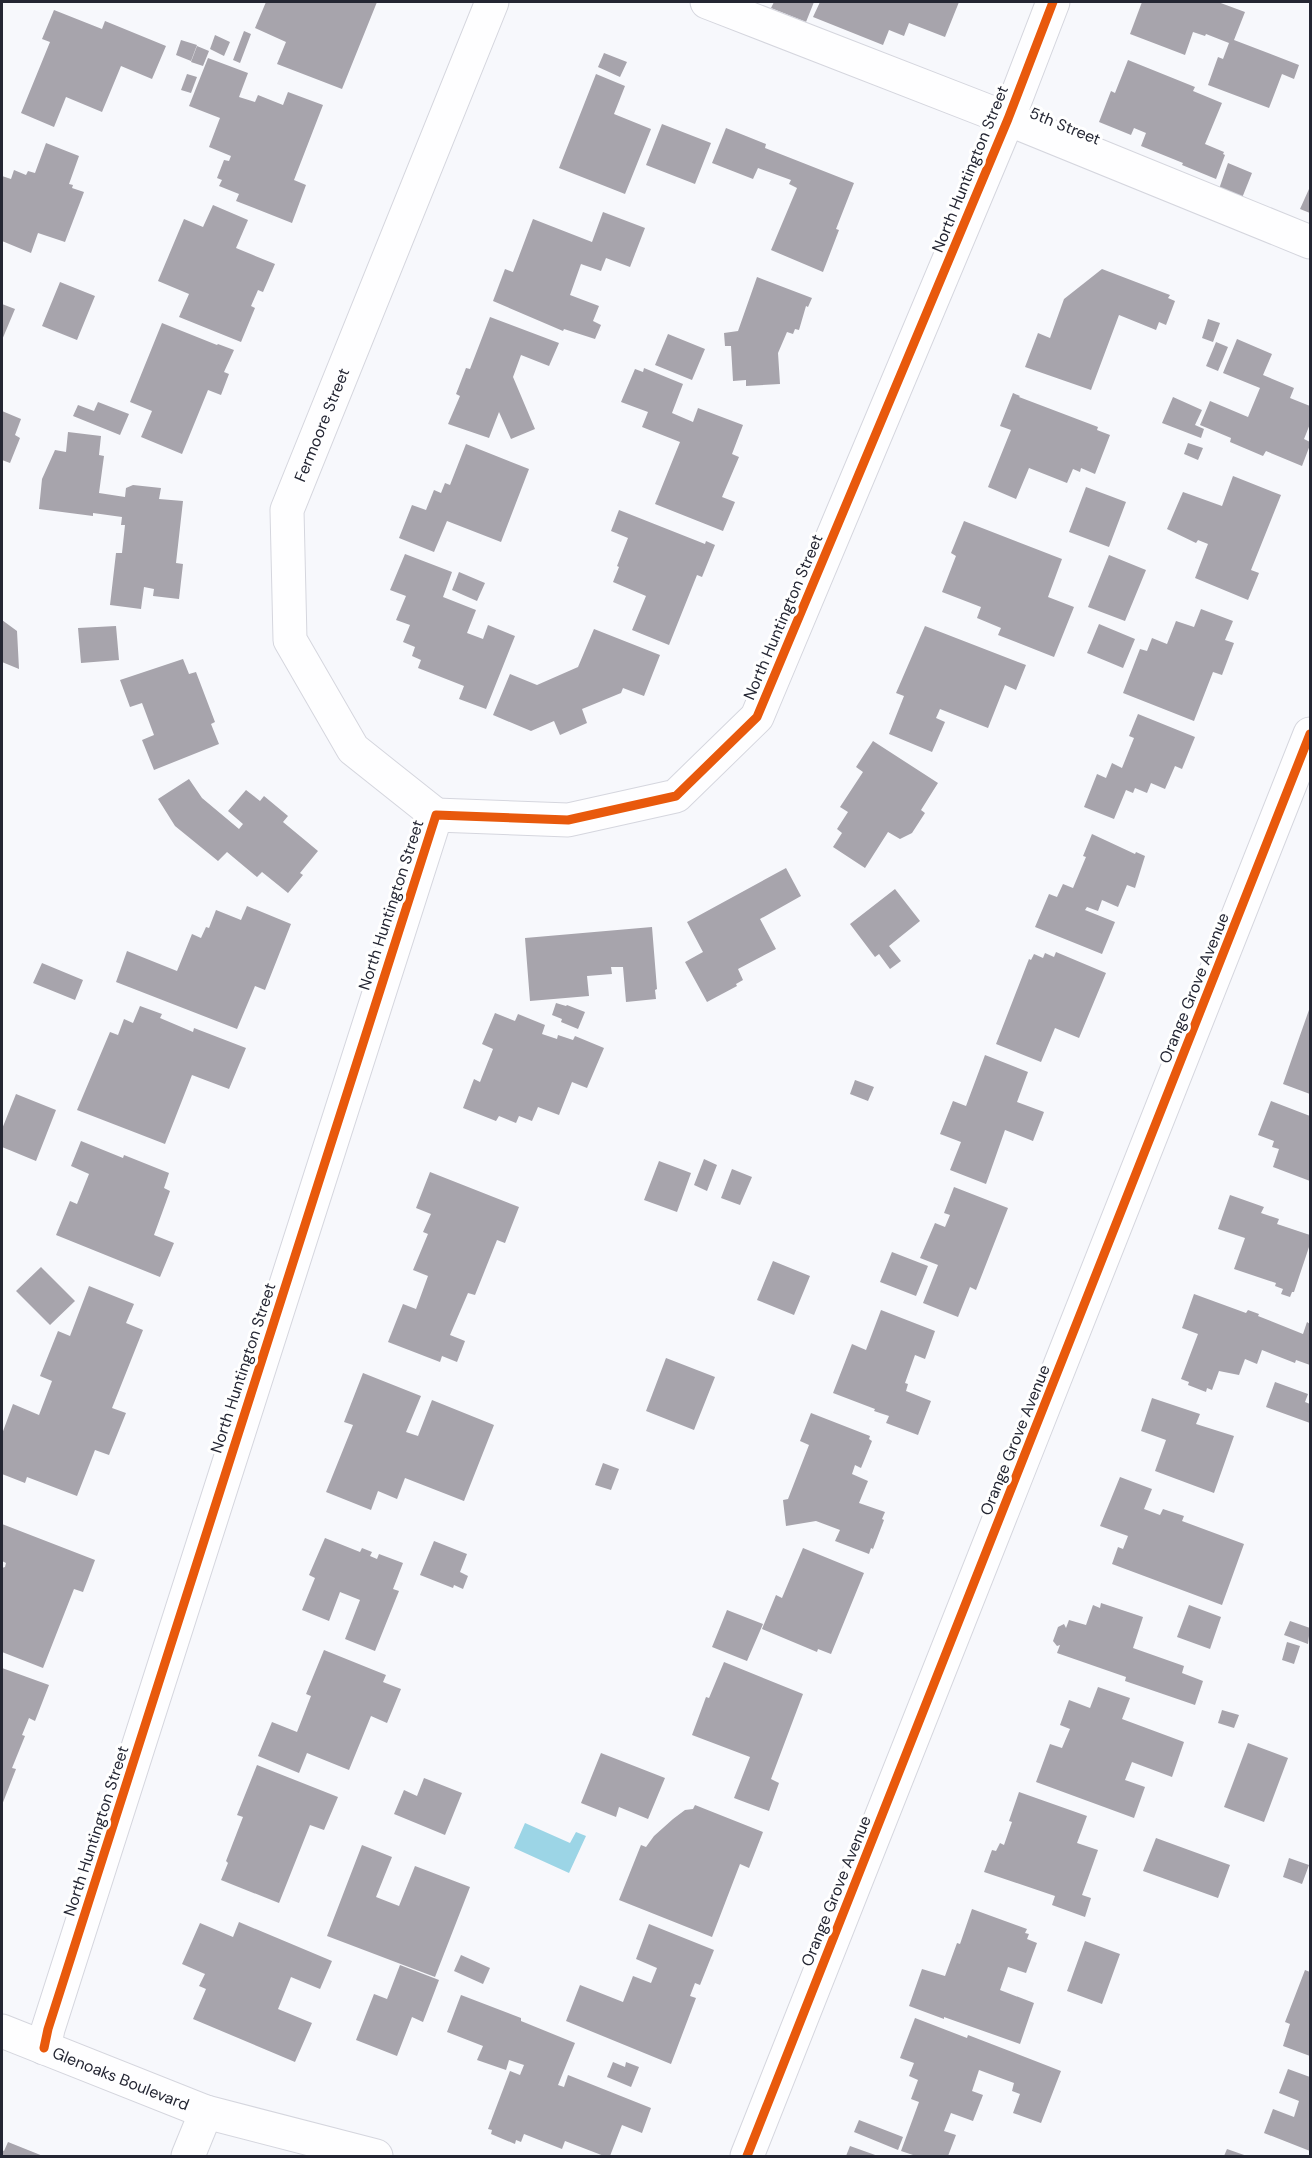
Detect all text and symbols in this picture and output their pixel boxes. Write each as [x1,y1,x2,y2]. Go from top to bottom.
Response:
street label: North Huntington Street [927,83,1013,255]
street label: 5th Street [1026,102,1104,150]
street label: Fermoore Street [289,365,354,485]
street label: North Huntington Street [739,531,827,703]
street label: North Huntington Street [354,817,428,993]
street label: Orange Grove Avenue [1154,910,1234,1066]
street label: North Huntington Street [206,1280,280,1456]
street label: Orange Grove Avenue [975,1362,1055,1518]
street label: North Huntington Street [59,1743,133,1919]
street label: Orange Grove Avenue [796,1813,876,1969]
street label: Glenoaks Boulevard [50,2042,192,2115]

